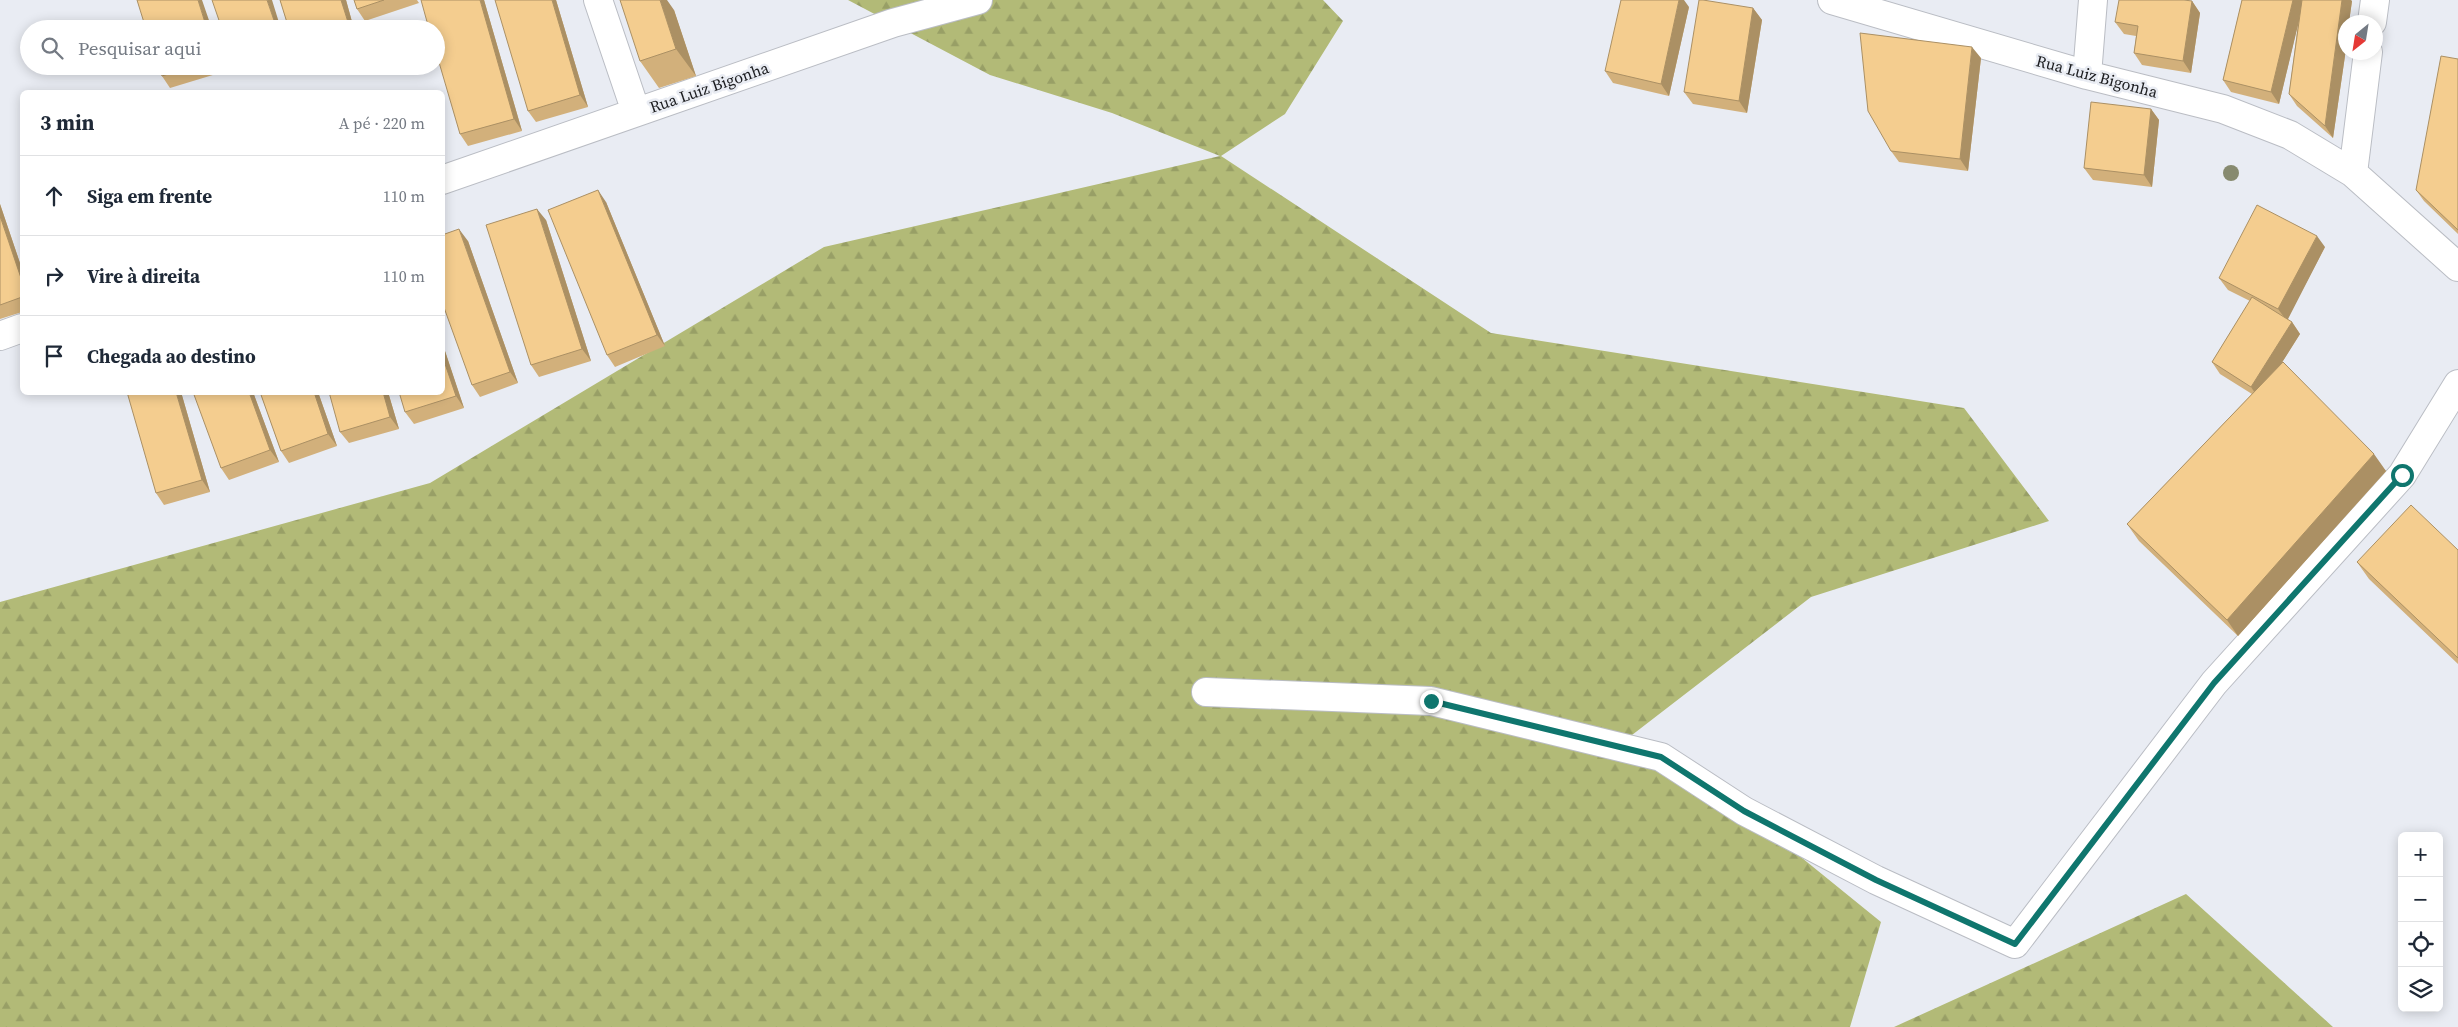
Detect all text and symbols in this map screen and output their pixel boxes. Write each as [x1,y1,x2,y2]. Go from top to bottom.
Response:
north arrow [2338,15,2383,60]
search box [20,20,445,75]
icon: search [38,34,66,62]
text: Pesquisar aqui [78,35,201,61]
street label: Rua Luiz Bigonha [2034,49,2161,103]
street label: Rua Luiz Bigonha [646,56,772,118]
text: 3 min [40,108,95,137]
text: A pé · 220 m [339,112,425,134]
icon: ahead [40,182,68,210]
text: Siga em frente [87,183,212,209]
text: 110 m [383,185,425,207]
icon: right [40,262,68,290]
text: Vire à direita [87,263,200,289]
text: 110 m [383,265,425,287]
icon: arrive [40,342,68,370]
text: Chegada ao destino [87,343,256,369]
route start [2391,464,2414,487]
route end [1420,690,1443,713]
map controls [2398,832,2443,1012]
button: + [2398,832,2443,877]
button: − [2398,877,2443,922]
button: locate [2398,922,2443,967]
button: layers [2398,967,2443,1012]

